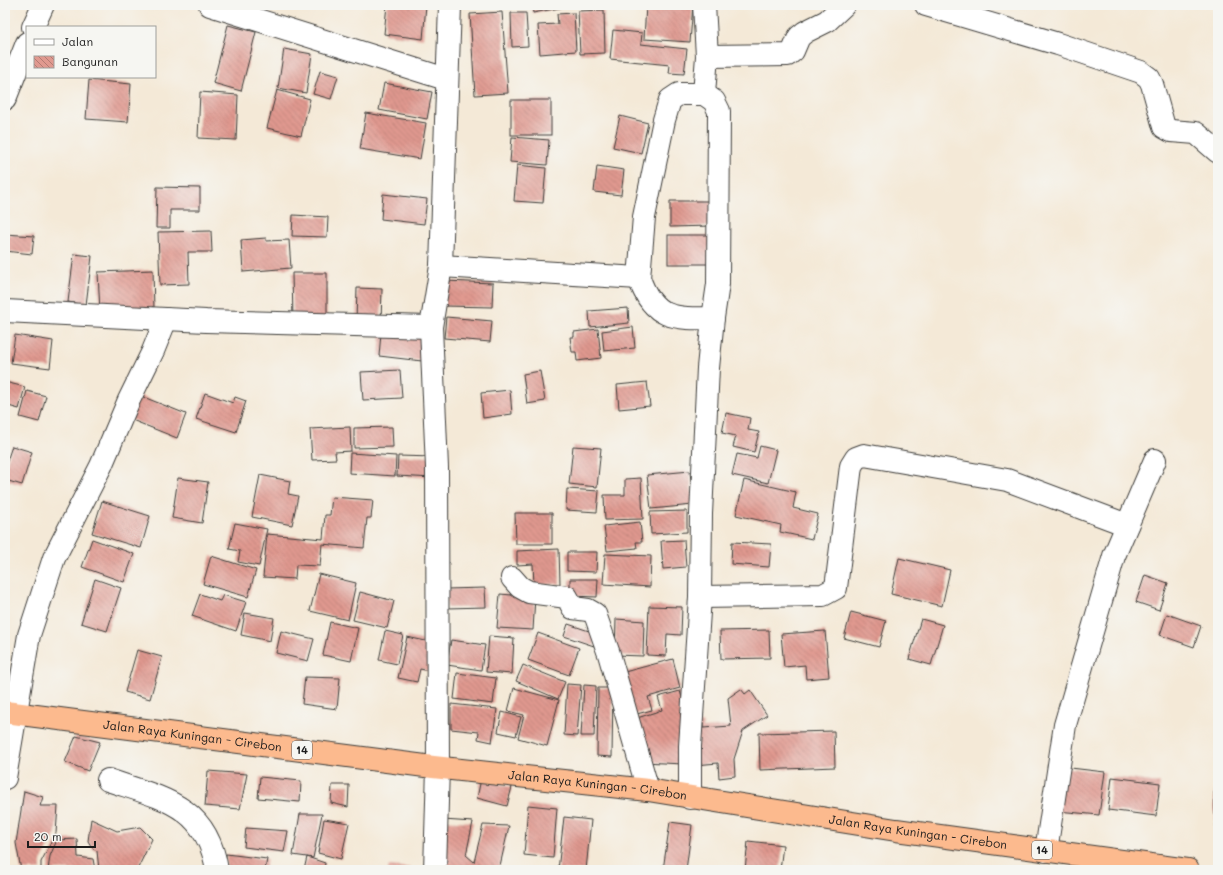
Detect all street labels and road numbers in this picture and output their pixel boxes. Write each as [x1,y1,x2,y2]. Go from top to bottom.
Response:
street label: Jalan Raya Kuningan - Cirebon [102,716,283,754]
road number: 14 [292,741,312,759]
street label: Jalan Raya Kuningan - Cirebon [507,766,688,803]
street label: Jalan Raya Kuningan - Cirebon [828,810,1008,852]
road number: 14 [1032,841,1052,859]

